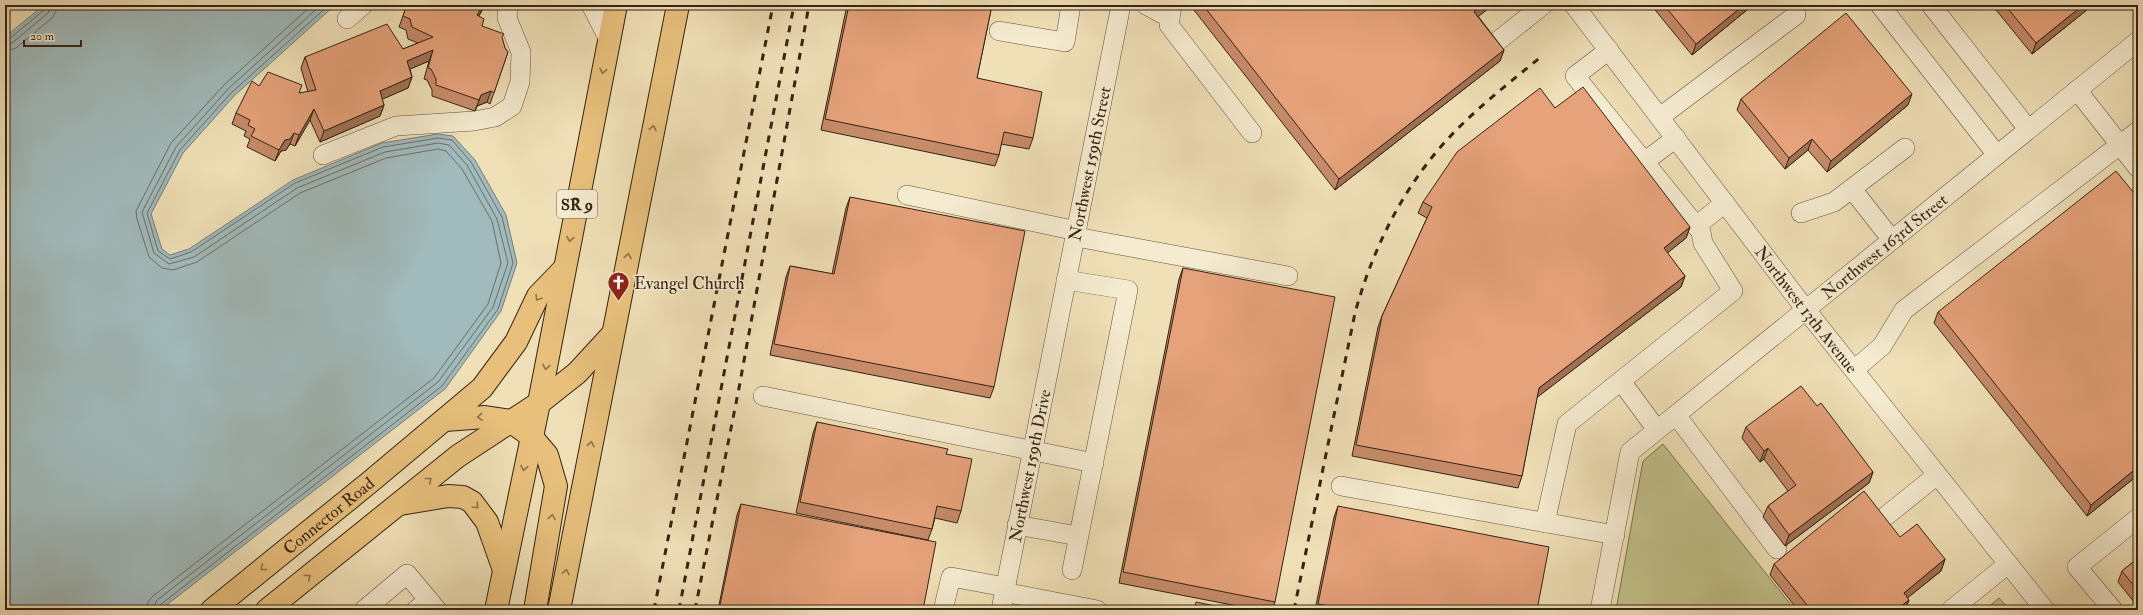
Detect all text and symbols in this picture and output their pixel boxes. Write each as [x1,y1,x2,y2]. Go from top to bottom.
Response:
scale bar [24,22,81,48]
text: 20 m [30,29,55,44]
one-way arrow [600,68,608,74]
street label: Northwest 159th Street [1064,84,1116,243]
one-way arrow [649,125,657,131]
street label: Northwest 163rd Street [1817,189,1952,304]
road number: SR 9 [557,190,597,218]
one-way arrow [566,236,575,243]
street label: Northwest 13th Avenue [1750,242,1862,378]
one-way arrow [623,252,632,259]
church icon: Evangel Church [605,270,631,303]
place label: Evangel Church [634,273,744,294]
one-way arrow [536,294,543,301]
one-way arrow [542,364,550,370]
street label: Northwest 159th Drive [1005,388,1055,544]
one-way arrow [477,413,483,422]
one-way arrow [586,441,595,447]
one-way arrow [521,465,529,471]
street label: Connector Road [279,472,379,559]
one-way arrow [424,477,432,484]
one-way arrow [471,501,479,509]
one-way arrow [547,513,556,520]
one-way arrow [261,564,268,571]
one-way arrow [561,569,570,575]
one-way arrow [303,575,311,582]

